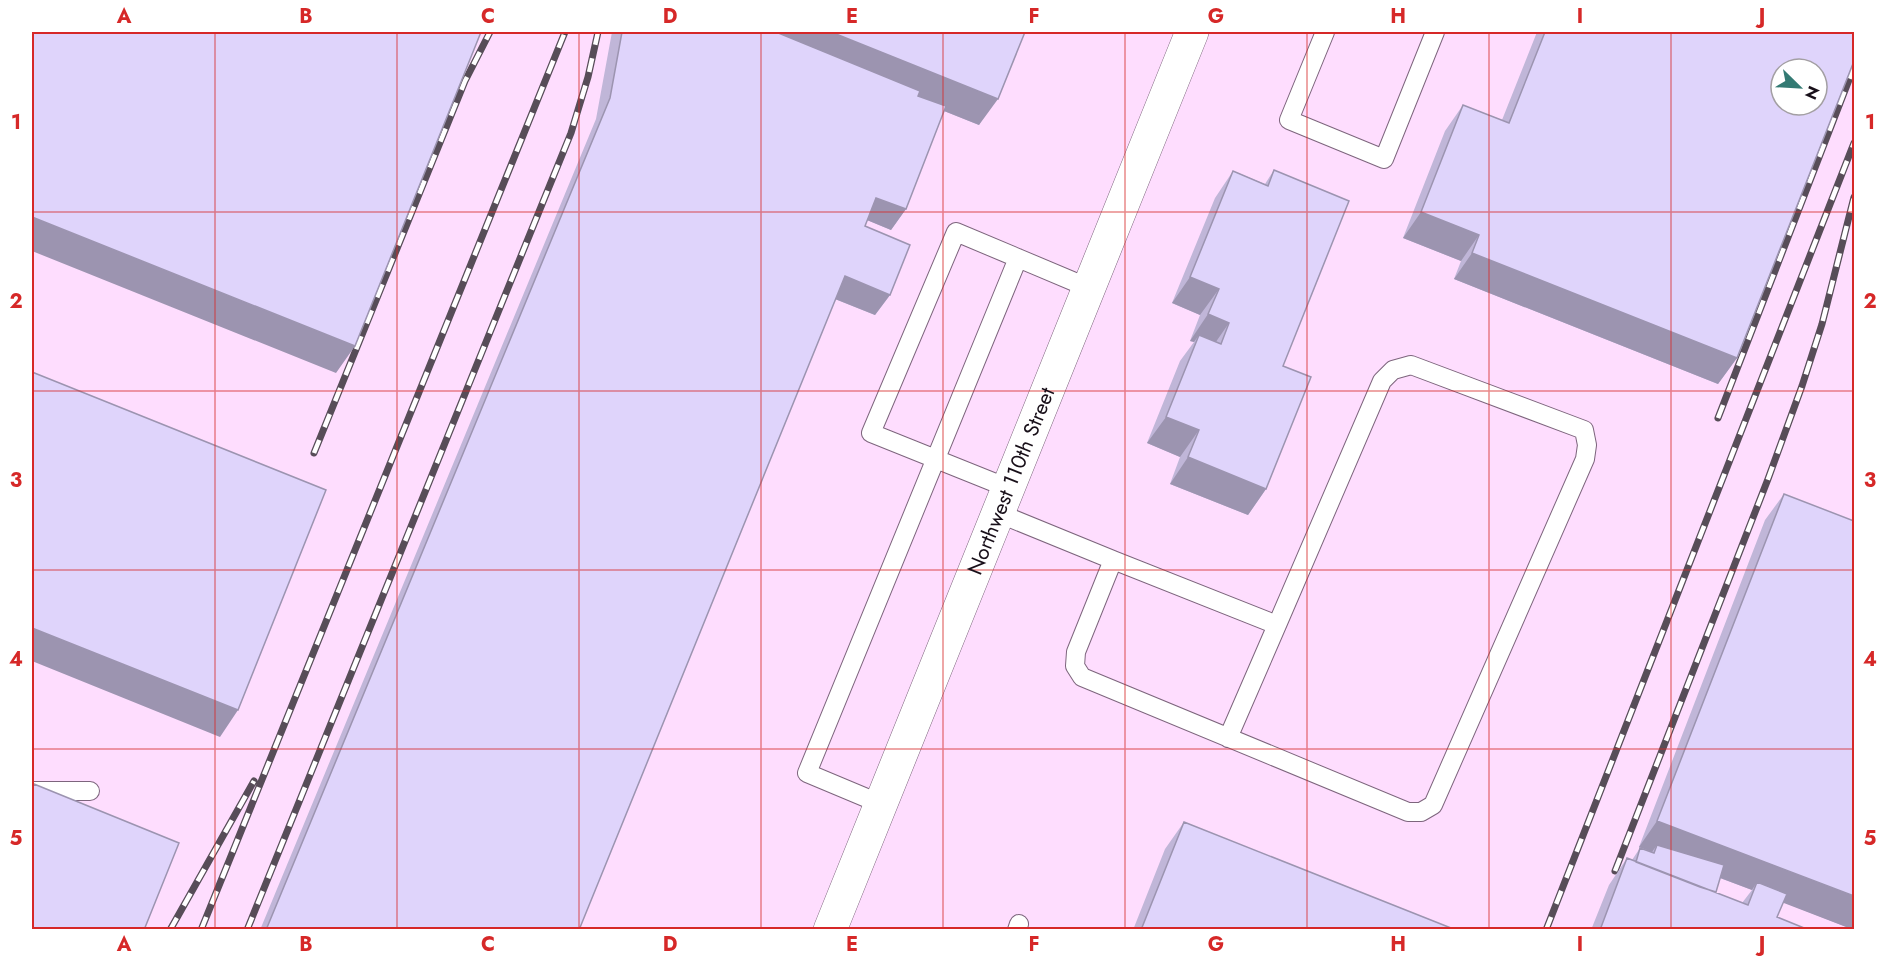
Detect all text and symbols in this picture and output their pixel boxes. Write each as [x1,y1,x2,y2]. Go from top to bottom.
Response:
text: A [116,2,132,31]
text: B [299,2,313,31]
text: C [481,2,495,31]
text: D [663,2,677,31]
text: E [846,2,858,31]
text: F [1028,2,1040,31]
text: G [1208,2,1224,31]
text: H [1390,2,1406,31]
text: I [1577,2,1583,31]
text: J [1755,2,1765,31]
north arrow [1769,57,1829,117]
text: N [1799,82,1825,103]
text: 1 [11,108,21,137]
text: 1 [1865,108,1875,137]
text: 2 [9,287,23,316]
text: 2 [1863,287,1877,316]
street label: Northwest 110th Street [960,383,1062,579]
text: 3 [10,466,22,495]
text: 3 [1864,466,1876,495]
text: 4 [9,645,23,674]
text: 4 [1863,645,1877,674]
text: 5 [10,824,23,853]
text: 5 [1864,824,1877,853]
text: A [116,930,132,959]
text: B [299,930,313,959]
text: C [481,930,495,959]
text: D [663,930,677,959]
text: E [846,930,858,959]
text: F [1028,930,1040,959]
text: G [1208,930,1224,959]
text: H [1390,930,1406,959]
text: I [1577,930,1583,959]
text: J [1755,930,1765,959]

